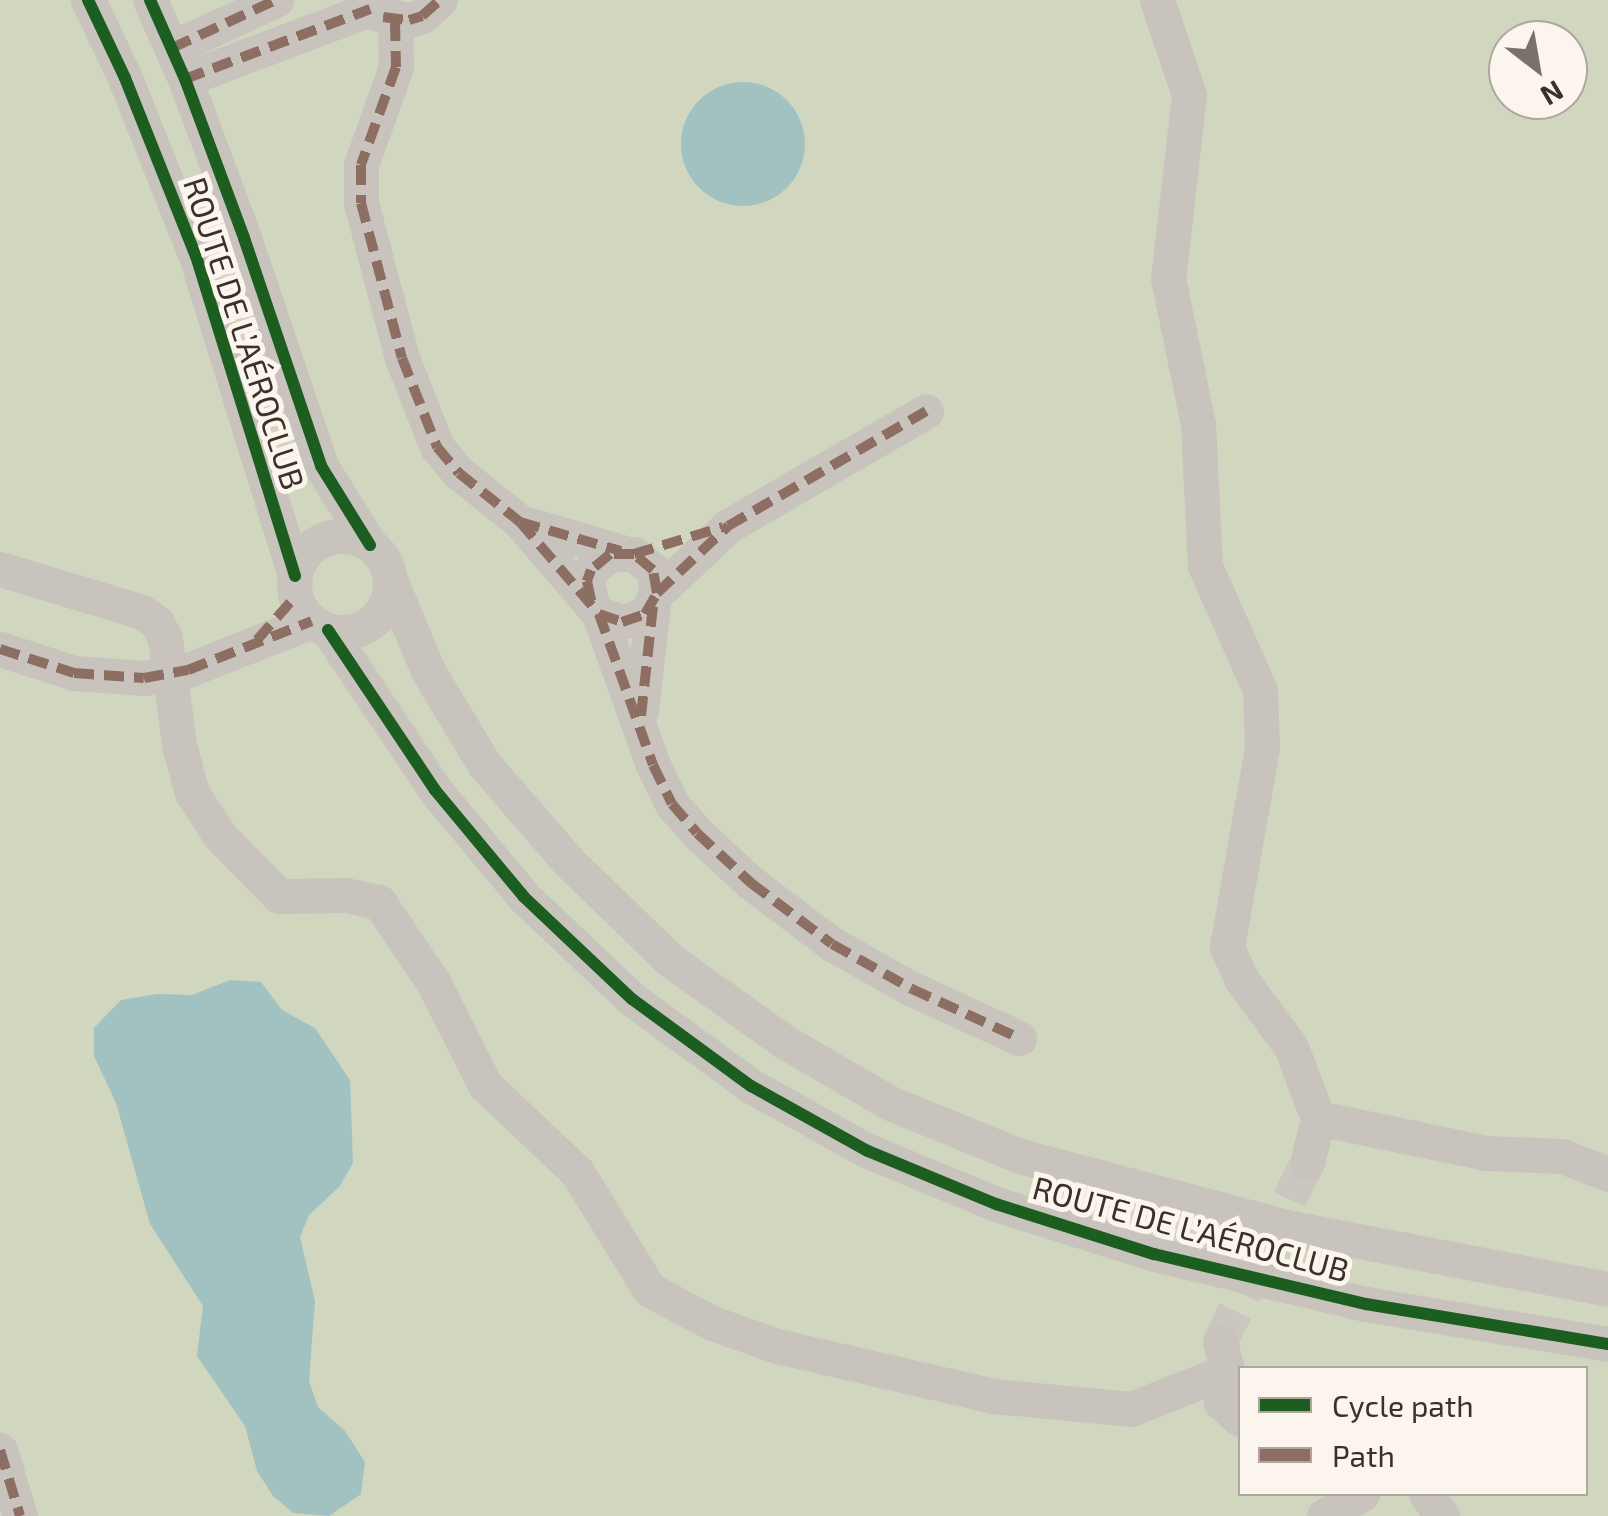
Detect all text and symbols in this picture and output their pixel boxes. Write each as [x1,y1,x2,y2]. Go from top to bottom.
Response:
north arrow [1488,20,1588,120]
text: N [1535,74,1570,114]
street label: ROUTE DE L’AÉROCLUB [176,172,314,494]
street label: ROUTE DE L’AÉROCLUB [1029,1167,1353,1289]
legend [1238,1366,1588,1496]
text: Cycle path [1332,1387,1474,1423]
text: Path [1332,1437,1395,1473]

